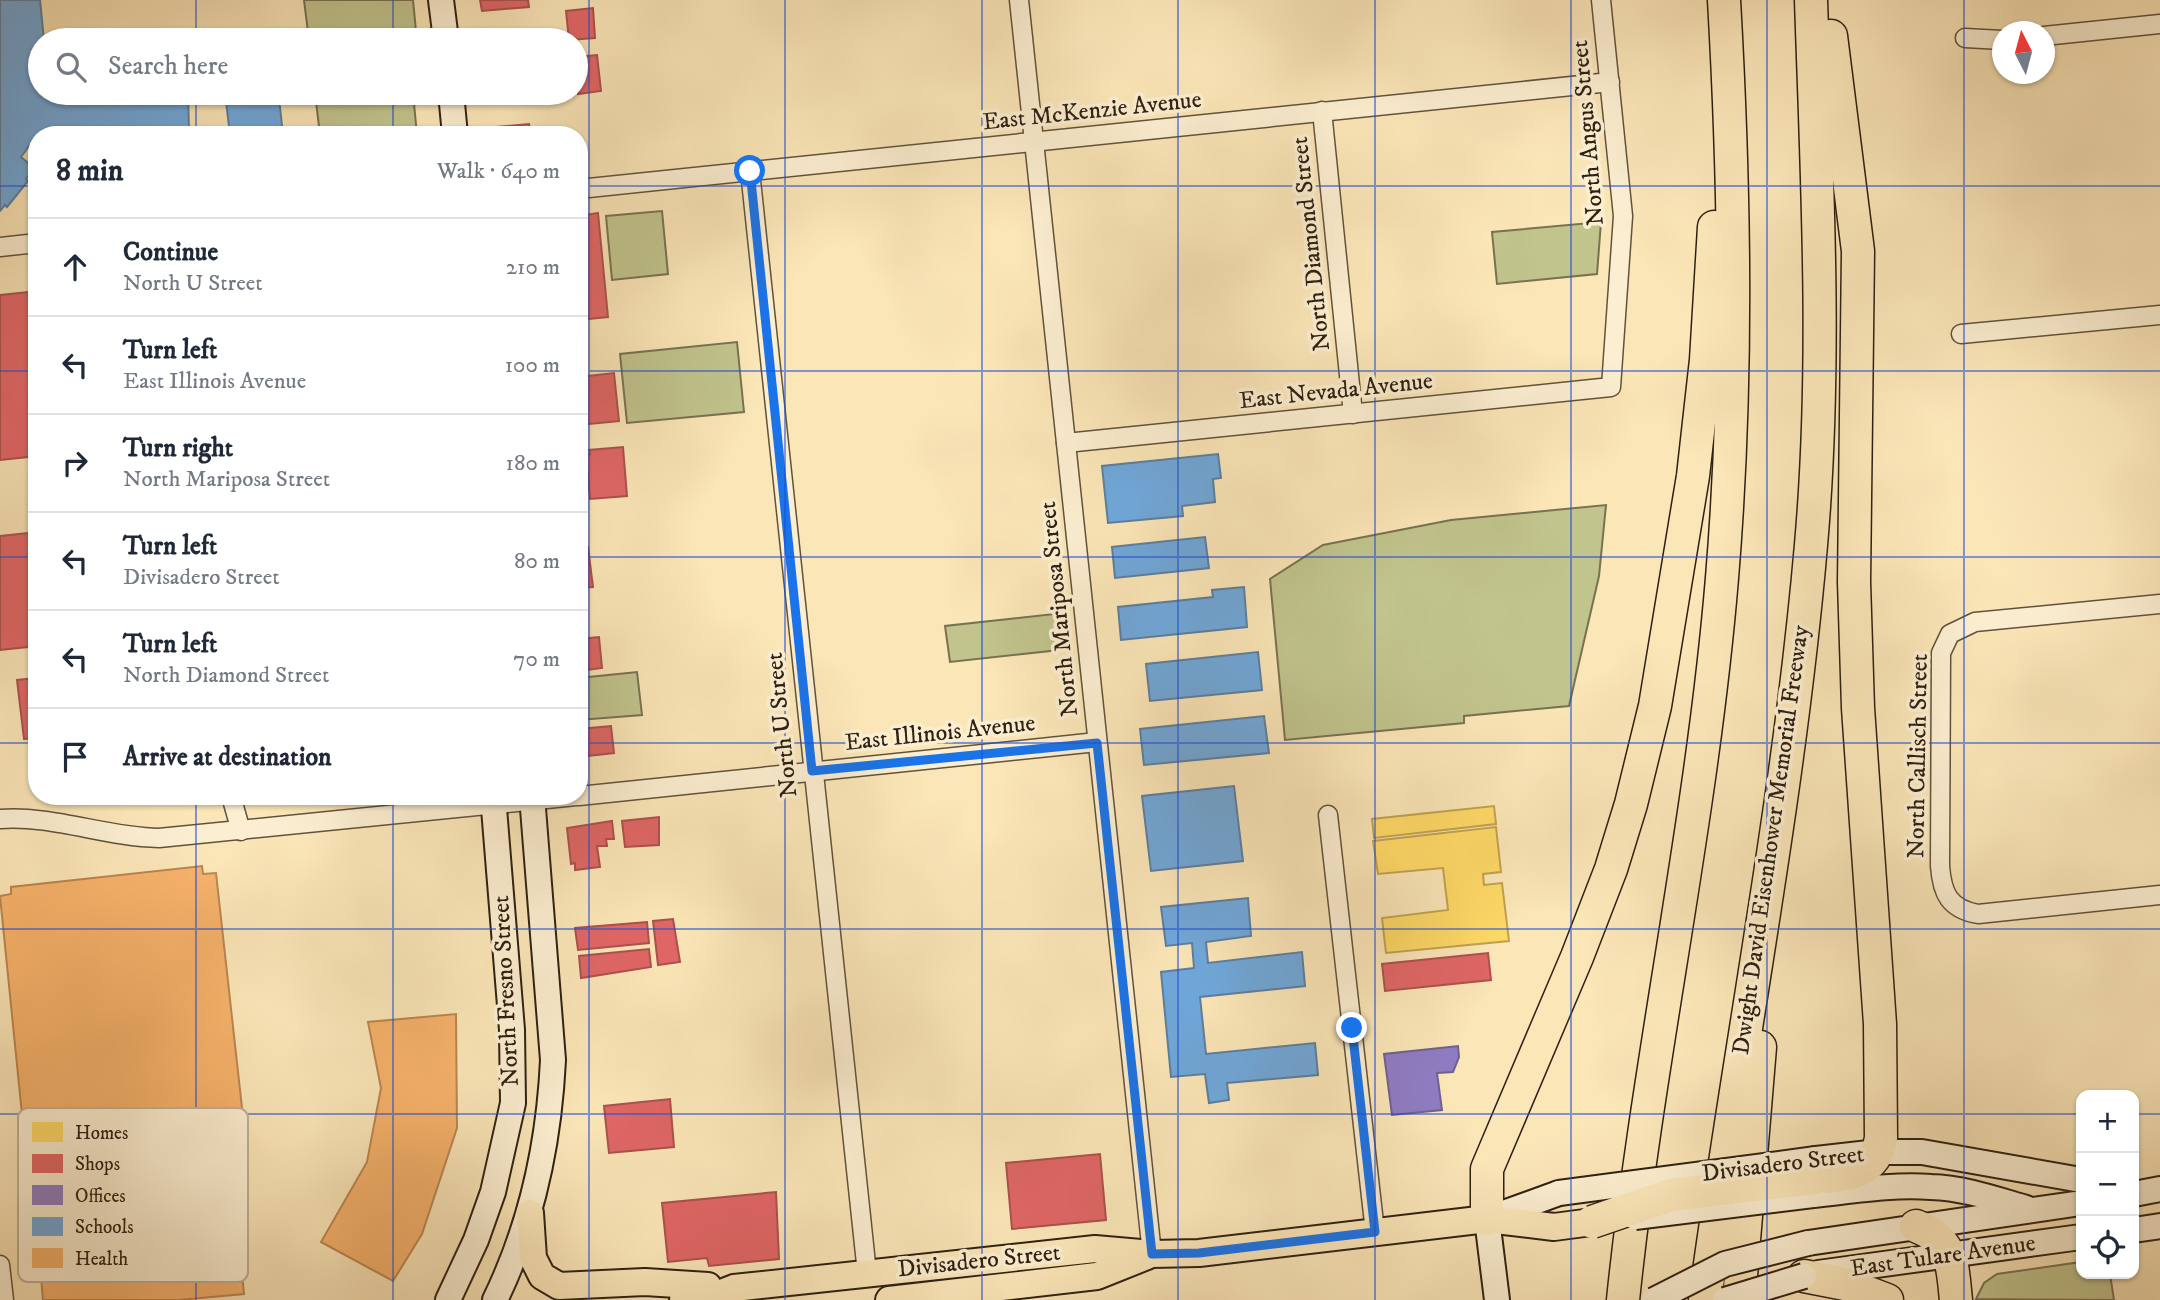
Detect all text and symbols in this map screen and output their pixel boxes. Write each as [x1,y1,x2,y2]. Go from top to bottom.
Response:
north arrow [1992,21,2055,84]
search box [28,28,588,105]
street label: North Angus Street [1565,39,1611,227]
icon: search [52,48,90,86]
text: Search here [108,50,228,83]
street label: East McKenzie Avenue [981,85,1203,137]
street label: North Diamond Street [1285,135,1337,353]
text: 8 min [56,153,123,190]
route start [734,155,765,186]
text: Walk · 640 m [437,157,560,186]
text: Continue [123,236,218,269]
icon: ahead [56,248,94,286]
text: 210 m [506,253,560,282]
text: North U Street [123,269,263,298]
text: Turn left [123,334,217,367]
icon: left [56,346,94,384]
text: 100 m [505,351,560,380]
street label: East Nevada Avenue [1238,366,1434,416]
text: East Illinois Avenue [123,367,306,396]
text: Turn right [123,432,233,465]
icon: right [56,444,94,482]
text: 180 m [505,449,560,478]
text: North Mariposa Street [123,465,330,494]
street label: North Mariposa Street [1033,500,1085,718]
text: Turn left [123,530,217,563]
icon: left [56,542,94,580]
text: 80 m [514,547,560,576]
text: Divisadero Street [123,563,280,592]
street label: Dwight David Eisenhower Memorial Freeway [1726,623,1816,1057]
text: Turn left [123,628,217,661]
icon: left [56,640,94,678]
text: 70 m [513,645,560,674]
street label: North U Street [759,651,805,799]
street label: North Callisch Street [1901,653,1935,859]
text: North Diamond Street [123,661,329,690]
street label: East Illinois Avenue [843,708,1037,758]
icon: arrive [56,738,94,776]
text: Arrive at destination [123,741,332,774]
street label: North Fresno Street [486,894,526,1087]
route end [1336,1012,1367,1043]
map controls [2076,1090,2139,1279]
button: + [2076,1090,2139,1153]
legend [18,1108,248,1282]
text: Homes [75,1122,128,1145]
street label: Divisadero Street [1700,1139,1866,1189]
text: Shops [75,1153,120,1176]
button: − [2076,1153,2139,1216]
text: Offices [75,1185,126,1208]
text: Schools [75,1216,134,1239]
button: locate [2076,1216,2139,1279]
street label: East Tulare Avenue [1848,1228,2038,1284]
street label: Divisadero Street [896,1238,1062,1284]
text: Health [75,1248,128,1271]

